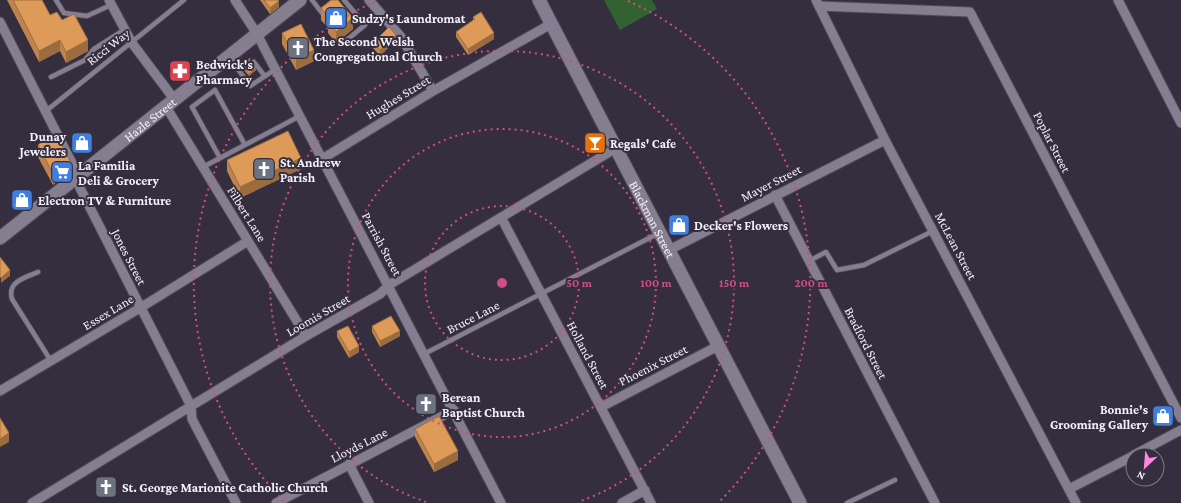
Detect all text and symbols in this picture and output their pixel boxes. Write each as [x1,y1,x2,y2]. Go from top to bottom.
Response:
shop icon: Sudzy's Laundromat [323,5,349,31]
place label: Sudzy's Laundromat [352,11,466,26]
street label: Ricci Way [83,25,133,68]
place label: The Second Welsh Congregational Church [314,34,443,64]
church icon: The Second Welsh Congregational Church [285,35,311,61]
place label: Bedwick's Pharmacy [196,57,253,87]
pharmacy icon: Bedwick's Pharmacy [167,58,193,84]
street label: Hughes Street [363,72,433,122]
street label: Hazle Street [121,94,179,144]
street label: Poplar Street [1030,109,1074,176]
place label: Dunay Jewelers [17,129,67,159]
shop icon: Dunay Jewelers [69,130,95,156]
bar icon: Regals' Cafe [582,130,608,156]
place label: Regals' Cafe [610,136,676,151]
place label: St. Andrew Parish [280,155,341,185]
church icon: St. Andrew Parish [251,156,277,182]
place label: La Familia Deli & Grocery [78,158,160,188]
supermarket icon: La Familia Deli & Grocery [49,159,75,185]
street label: Mayer Street [738,161,804,205]
street label: Blackman Street [627,178,679,261]
street label: Filbert Lane [224,184,270,245]
shop icon: Electron TV & Furniture [9,187,35,213]
place label: Electron TV & Furniture [38,193,171,208]
street label: Parrish Street [359,210,405,279]
street label: McLean Street [932,210,980,283]
shop icon: Decker's Flowers [666,212,692,238]
place label: Decker's Flowers [694,218,788,233]
street label: Jones Street [108,226,150,288]
centre of rings [495,276,509,290]
text: 50 m [566,276,593,290]
text: 100 m [640,276,673,290]
text: 150 m [719,276,750,290]
text: 200 m [794,276,828,290]
street label: Loomis Street [283,290,353,339]
street label: Essex Lane [80,291,136,333]
street label: Bruce Lane [444,297,502,337]
street label: Bradford Street [841,305,891,382]
street label: Holland Street [564,319,612,392]
street label: Phoenix Street [616,341,690,389]
place label: Berean Baptist Church [442,390,525,420]
church icon: Berean Baptist Church [413,391,439,417]
place label: Bonnie's Grooming Gallery [1050,402,1149,432]
shop icon: Bonnie's Grooming Gallery [1150,403,1176,429]
street label: Lloyds Lane [328,424,390,466]
north arrow [1125,447,1165,487]
text: N [1134,469,1147,483]
church icon: St. George Marionite Catholic Church [93,474,119,500]
place label: St. George Marionite Catholic Church [122,480,329,495]

